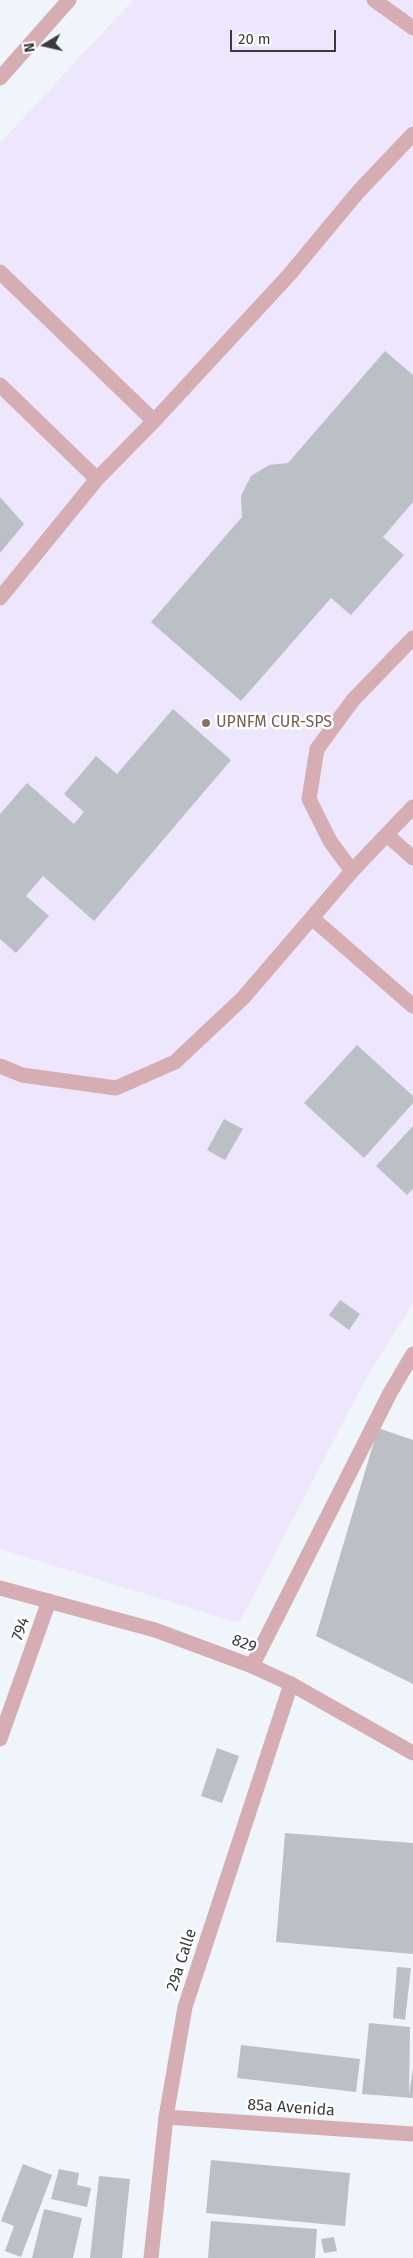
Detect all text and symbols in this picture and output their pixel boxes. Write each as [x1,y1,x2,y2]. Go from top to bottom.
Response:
north arrow [20,20,70,70]
scale bar [233,20,339,52]
text: 20 m [238,30,271,48]
text: N [21,42,39,53]
place label: UPNFM CUR-SPS [216,713,332,733]
marker: UPNFM CUR-SPS [200,717,212,729]
street label: 794 [8,1615,34,1643]
street label: 829 [229,1631,259,1657]
street label: 29a Calle [163,1926,201,1994]
street label: 85a Avenida [247,2095,335,2121]

